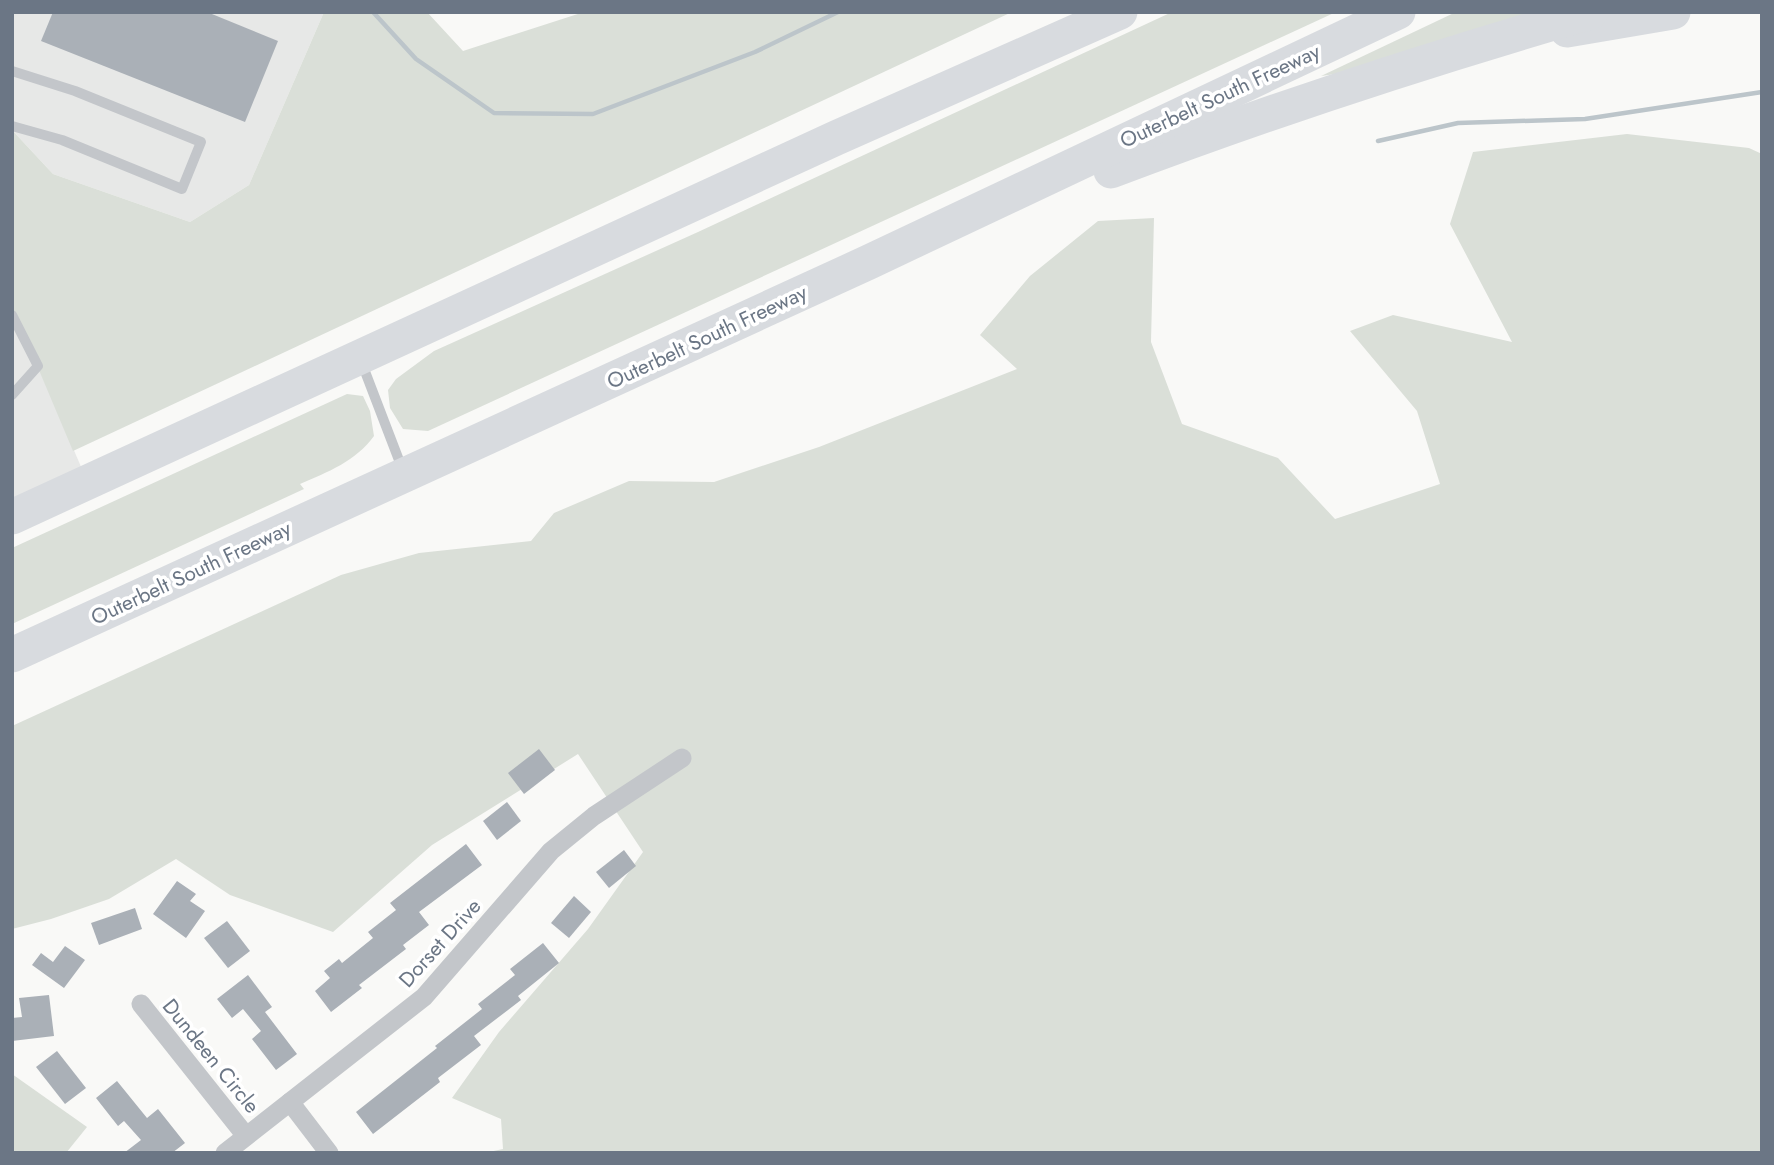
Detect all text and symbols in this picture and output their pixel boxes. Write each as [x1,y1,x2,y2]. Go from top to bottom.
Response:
street label: Outerbelt South Freeway [1115,36,1326,156]
street label: Outerbelt South Freeway [602,277,813,397]
street label: Outerbelt South Freeway [86,513,297,633]
street label: Dorset Drive [392,892,488,994]
street label: Dundeen Circle [155,992,267,1120]

